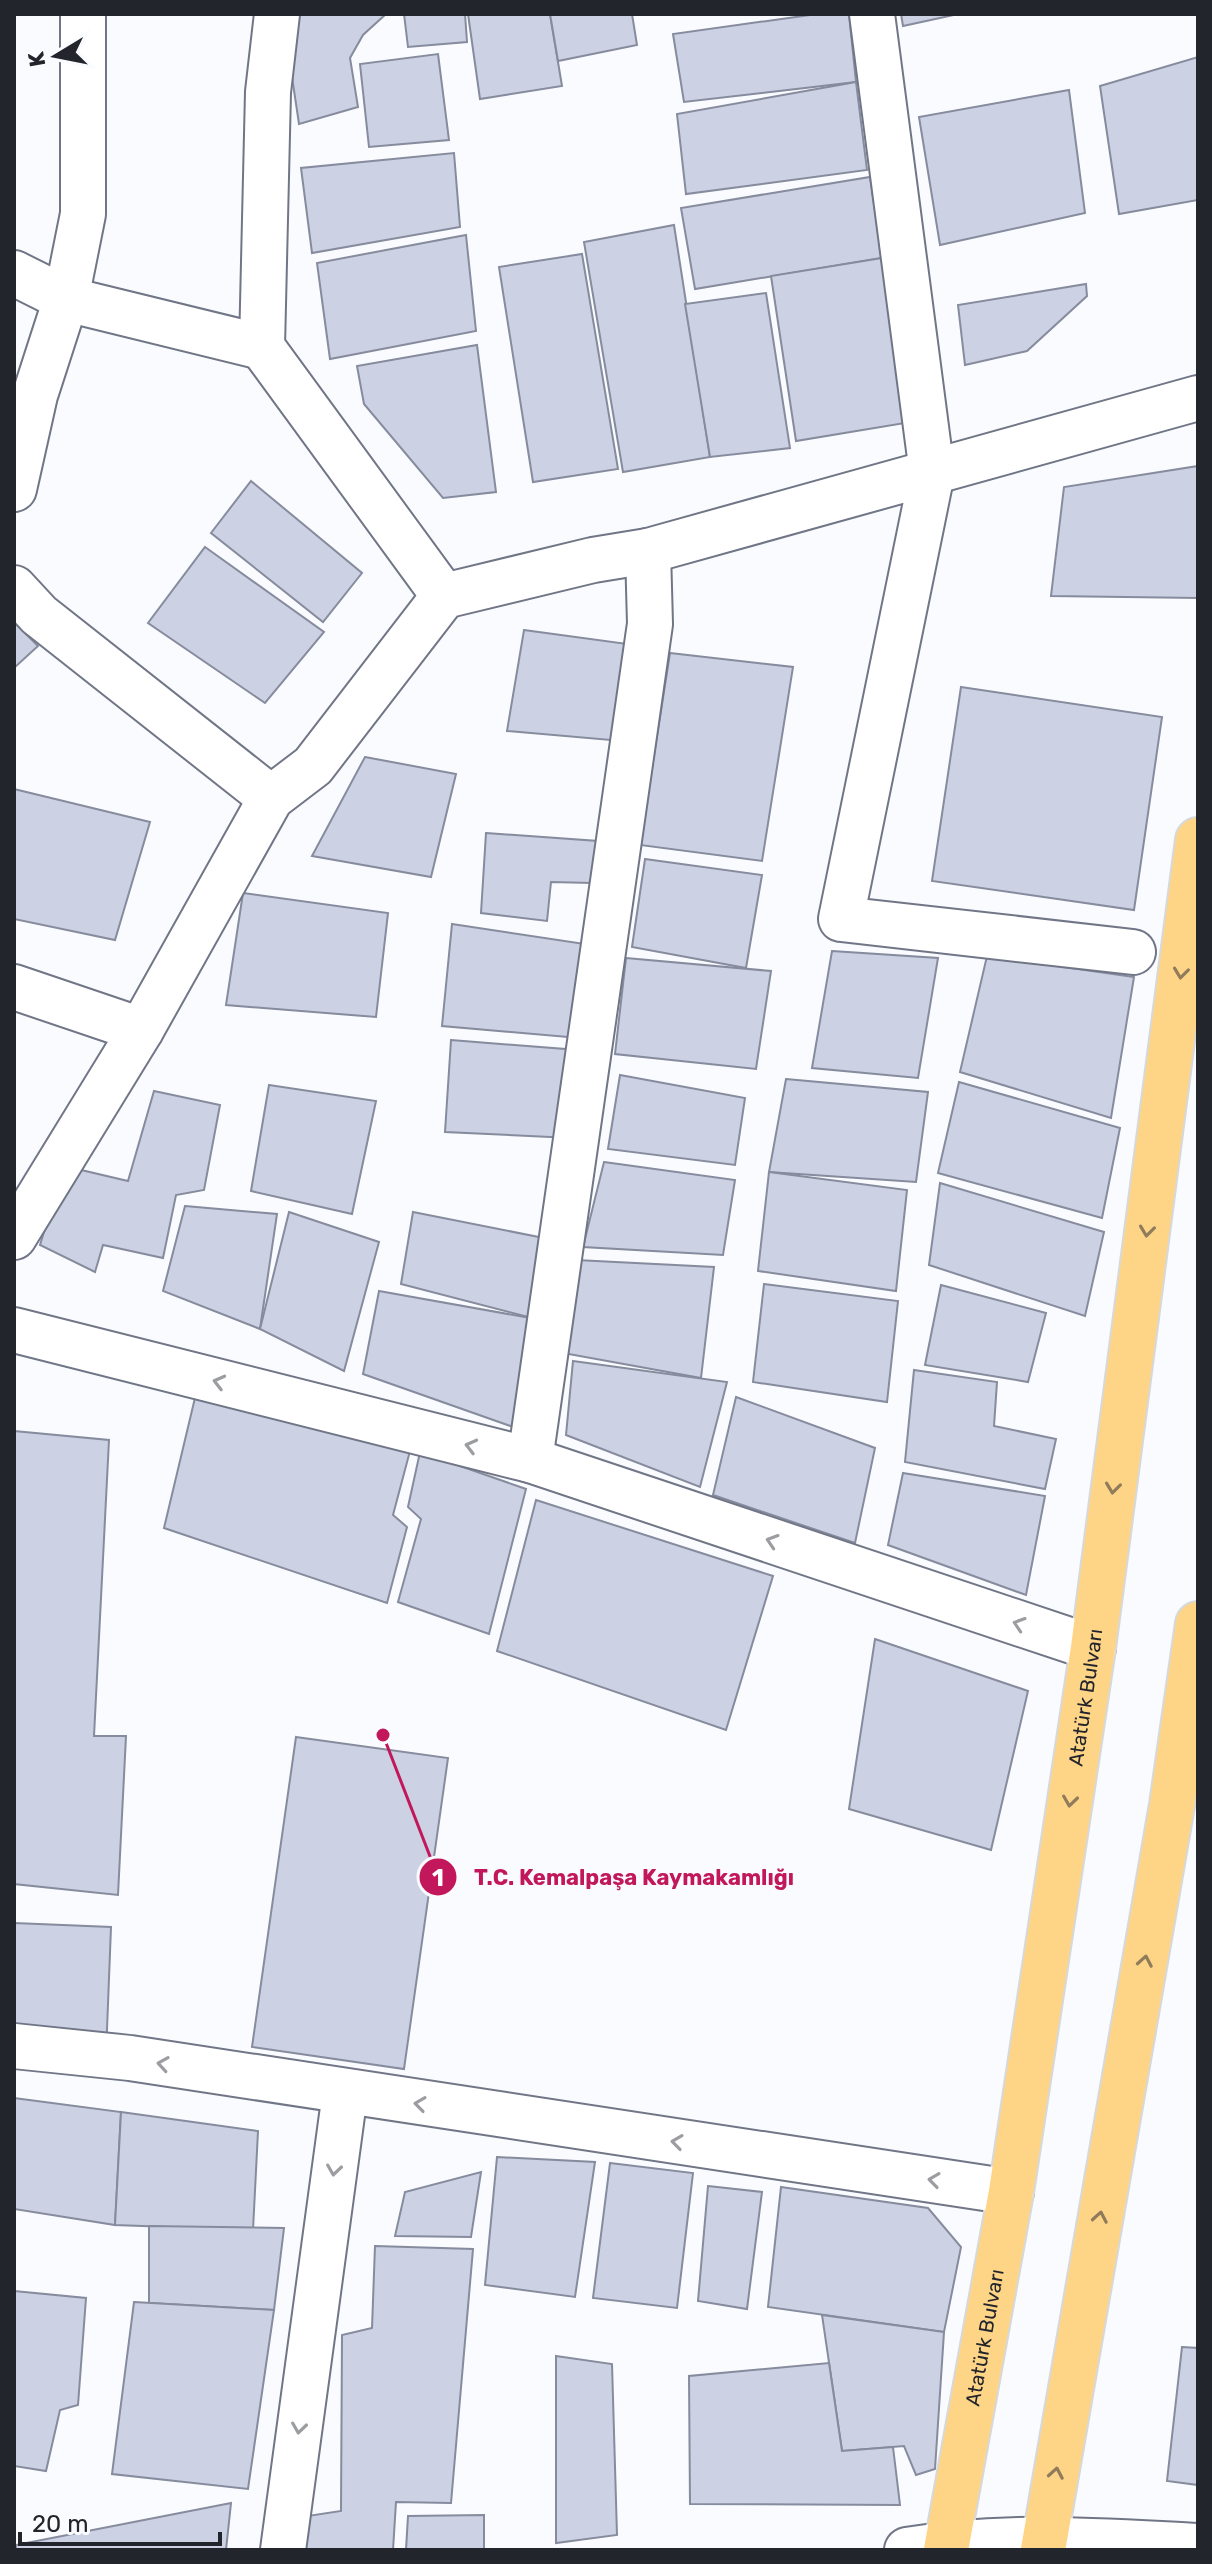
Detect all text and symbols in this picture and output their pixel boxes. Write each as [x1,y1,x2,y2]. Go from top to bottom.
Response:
north arrow [16,16,96,96]
text: K [22,49,51,69]
one-way arrow [1172,967,1189,980]
one-way arrow [1139,1224,1156,1237]
one-way arrow [212,1374,226,1391]
one-way arrow [465,1438,478,1455]
one-way arrow [1105,1482,1122,1495]
one-way arrow [766,1535,780,1551]
one-way arrow [1012,1617,1026,1633]
street label: Atatürk Bulvarı [1063,1627,1107,1768]
one-way arrow [1062,1794,1079,1808]
callout: T.C. Kemalpaşa Kaymakamlığı [418,1854,810,1900]
text: 1 [432,1864,444,1892]
text: T.C. Kemalpaşa Kaymakamlığı [474,1864,794,1891]
one-way arrow [1136,1954,1153,1968]
one-way arrow [156,2056,170,2073]
one-way arrow [413,2096,427,2113]
one-way arrow [670,2134,684,2151]
one-way arrow [326,2164,343,2177]
one-way arrow [927,2173,941,2190]
one-way arrow [1091,2210,1108,2224]
street label: Atatürk Bulvarı [960,2267,1009,2408]
one-way arrow [291,2422,308,2435]
one-way arrow [1046,2466,1063,2480]
scale bar [20,2496,220,2546]
text: 20 m [32,2510,89,2538]

